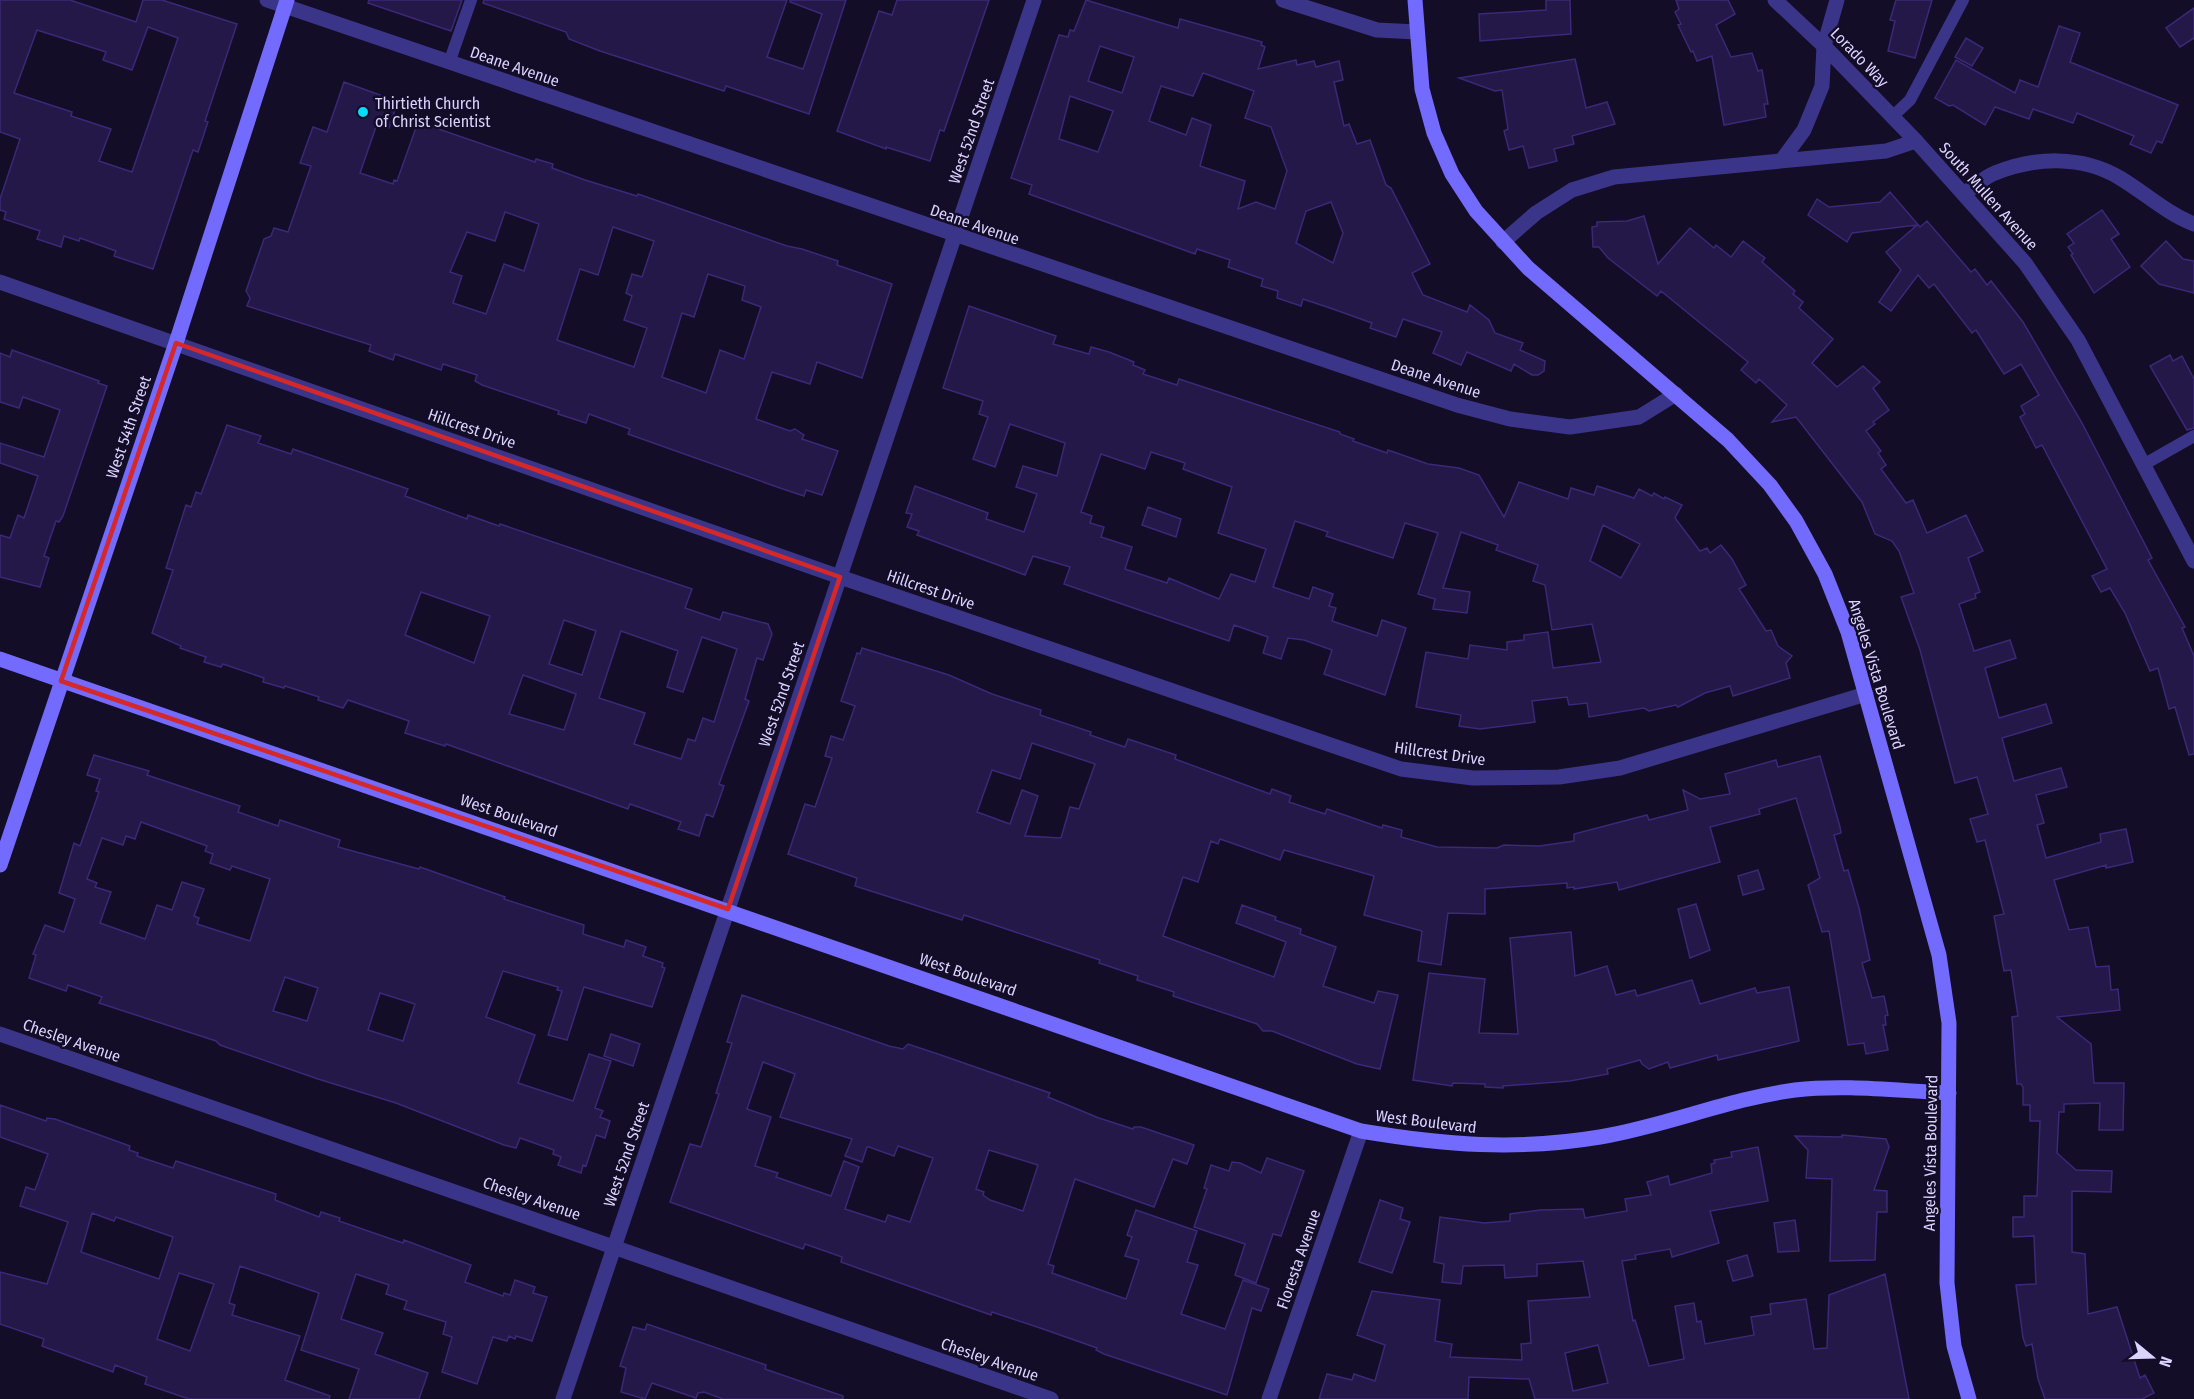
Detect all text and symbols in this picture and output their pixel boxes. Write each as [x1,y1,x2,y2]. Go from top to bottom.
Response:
street label: Lorado Way [1827,24,1893,92]
street label: Deane Avenue [468,42,562,91]
street label: West 52nd Street [945,75,999,186]
place label: Thirtieth Church of Christ Scientist [375,94,491,131]
marker: Thirtieth Church of Christ Scientist [356,105,370,119]
street label: South Mullen Avenue [1935,139,2042,254]
street label: Deane Avenue [928,200,1022,249]
street label: Deane Avenue [1389,355,1483,402]
street label: West 54th Street [102,373,155,481]
street label: Hillcrest Drive [425,405,518,452]
street label: Hillcrest Drive [884,566,977,613]
street label: Angeles Vista Boulevard [1845,597,1908,752]
street label: West 52nd Street [755,638,809,749]
street label: Hillcrest Drive [1393,738,1487,769]
street label: West Boulevard [458,790,560,841]
street label: West Boulevard [917,949,1019,1000]
street label: Chesley Avenue [20,1015,123,1066]
street label: Angeles Vista Boulevard [1920,1075,1941,1231]
street label: West 52nd Street [600,1098,654,1209]
street label: West Boulevard [1374,1106,1477,1137]
street label: Chesley Avenue [480,1173,583,1224]
street label: Floresta Avenue [1273,1207,1324,1311]
north arrow [2122,1327,2182,1387]
street label: Chesley Avenue [938,1334,1041,1385]
text: N [2155,1354,2176,1369]

